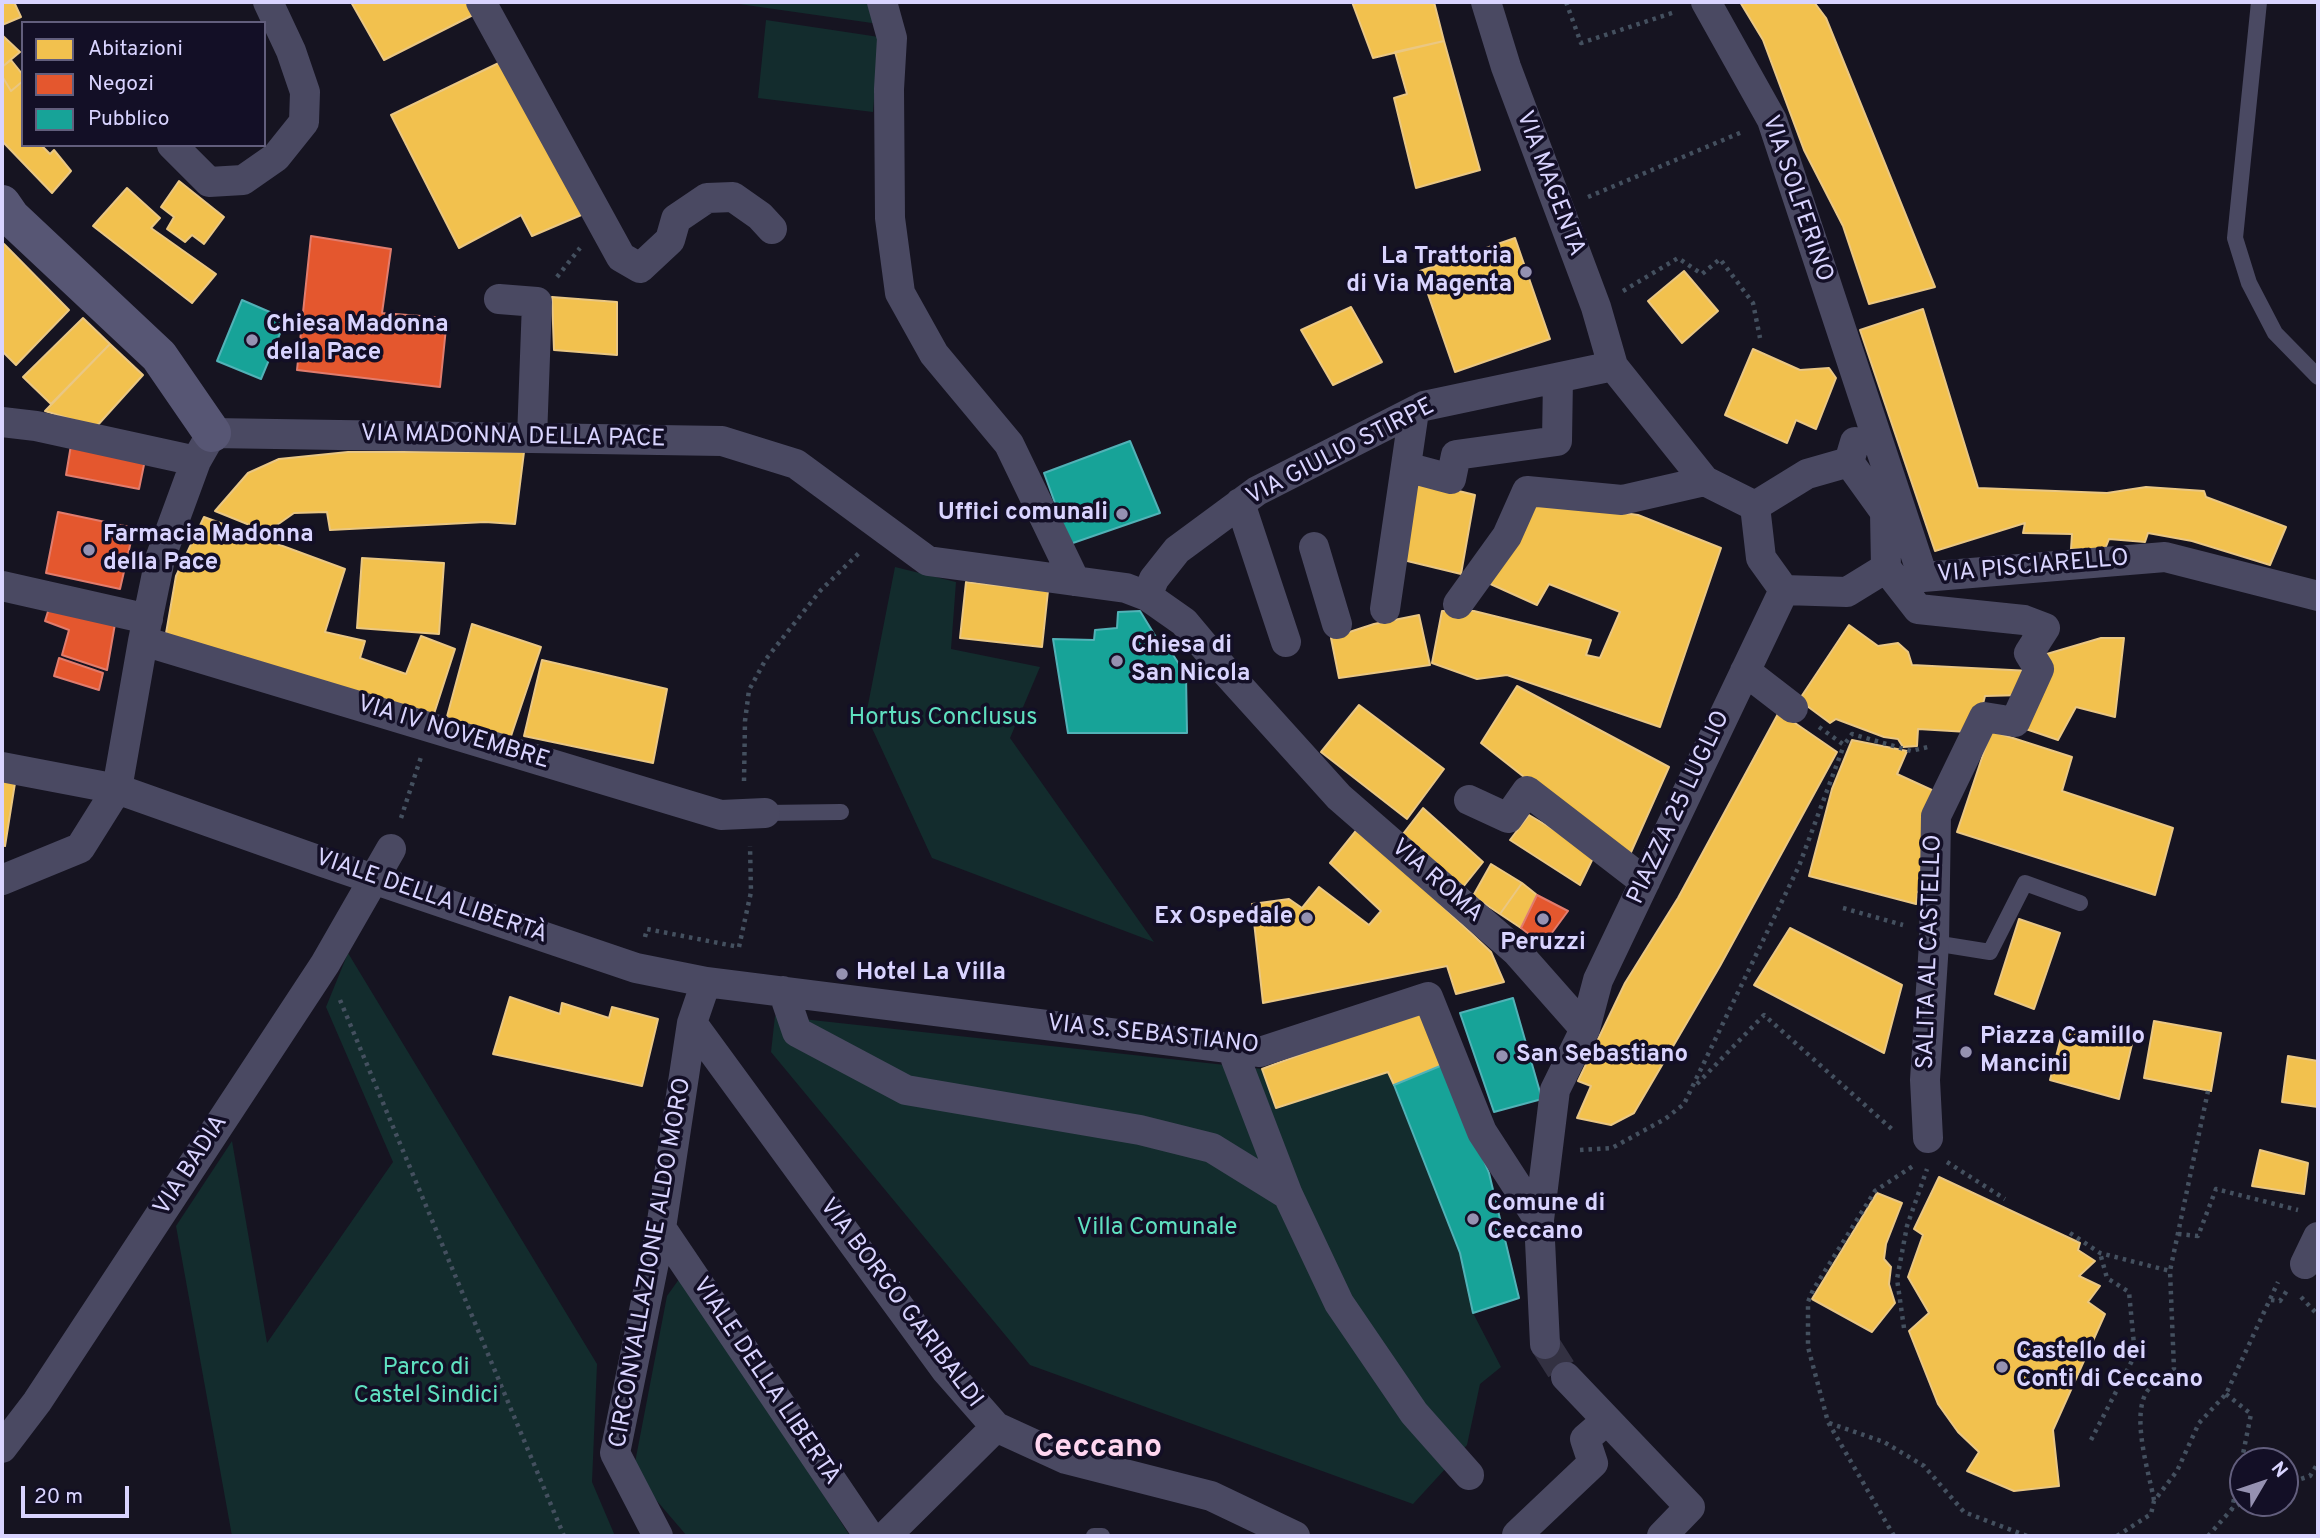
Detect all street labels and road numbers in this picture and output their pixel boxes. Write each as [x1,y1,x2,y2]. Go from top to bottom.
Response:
street label: VIA MAGENTA [1508,107,1590,261]
street label: VIA SOLFERINO [1754,112,1838,286]
street label: VIA GIULIO STIRPE [1242,393,1440,513]
street label: VIA MADONNA DELLA PACE [360,421,666,455]
street label: VIA PISCIARELLO [1936,545,2130,591]
street label: VIA IV NOVEMBRE [353,691,553,777]
street label: PIAZZA 25 LUGLIO [1623,707,1737,909]
street label: VIA ROMA [1384,834,1488,930]
street label: SALITA AL CASTELLO [1913,834,1949,1070]
street label: VIALE DELLA LIBERTÀ [311,845,551,951]
street label: VIA S. SEBASTIANO [1046,1011,1260,1061]
street label: CIRCONVALLAZIONE ALDO MORO [605,1076,699,1450]
street label: VIA BADIA [149,1111,235,1221]
street label: VIA BORGO GARIBALDI [812,1194,988,1414]
street label: VIALE DELLA LIBERTÀ [685,1273,845,1491]

